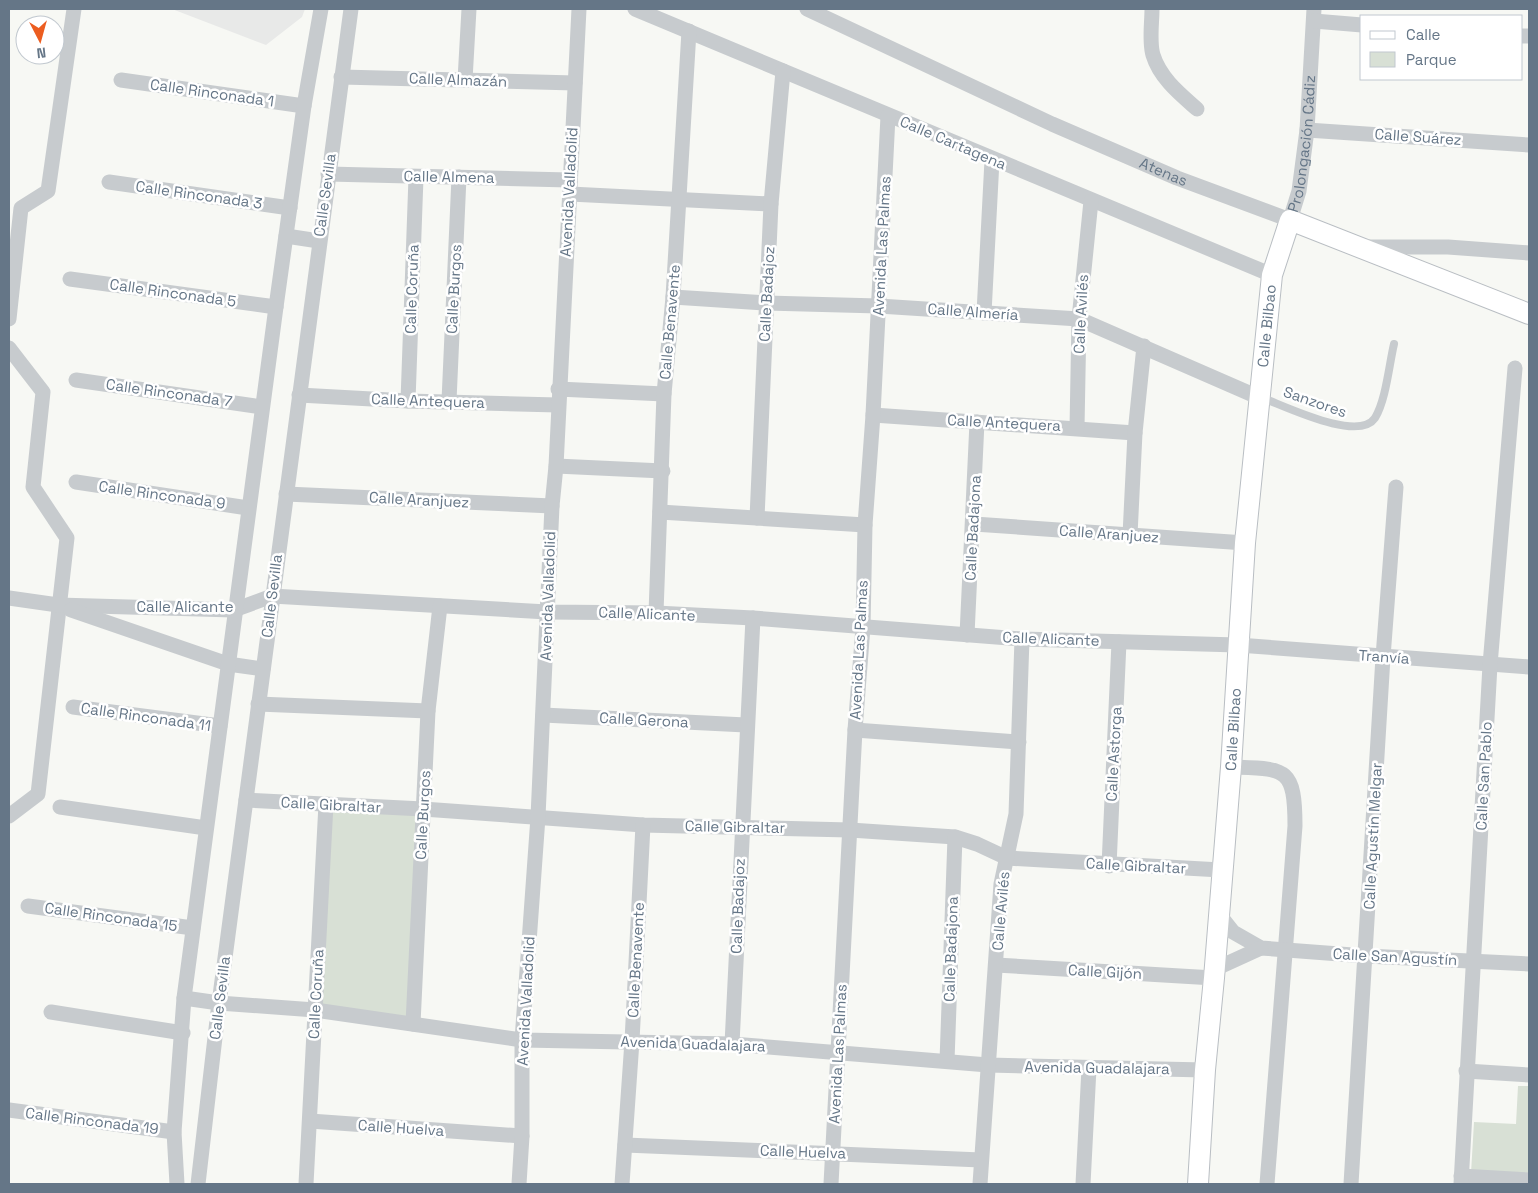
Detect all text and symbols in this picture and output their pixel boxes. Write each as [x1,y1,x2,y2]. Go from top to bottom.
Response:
north arrow [15,15,65,65]
legend [1360,15,1523,80]
text: Calle [1406,25,1441,44]
text: N [36,43,47,62]
text: Parque [1406,50,1457,69]
street label: Calle Almazán [409,68,508,91]
street label: Calle Rinconada 1 [149,74,275,111]
street label: Prolongación Cádiz [1283,75,1319,215]
street label: Calle Cartagena [897,112,1010,174]
street label: Calle Suárez [1374,124,1462,149]
street label: Avenida Valladolid [556,127,581,257]
street label: Calle Sevilla [309,152,340,238]
street label: Atenas [1137,153,1190,190]
street label: Calle Almena [403,166,495,187]
street label: Calle Rinconada 3 [135,176,264,213]
street label: Avenida Las Palmas [868,176,895,316]
street label: Calle Coruña [400,243,423,334]
street label: Calle Burgos [442,244,465,334]
street label: Calle Badajoz [755,246,778,342]
street label: Calle Benavente [655,263,684,380]
street label: Calle Rinconada 5 [109,274,238,311]
street label: Calle Avilés [1069,274,1092,354]
street label: Calle Bilbao [1253,284,1280,368]
street label: Calle Almería [927,299,1019,324]
street label: Calle Rinconada 7 [105,374,233,411]
street label: Sanzores [1281,382,1350,421]
street label: Calle Antequera [371,389,486,412]
street label: Calle Antequera [947,410,1062,435]
street label: Calle Badajona [960,474,985,581]
street label: Calle Rinconada 9 [97,476,227,513]
street label: Calle Aranjuez [369,487,470,512]
street label: Calle Aranjuez [1058,521,1160,546]
street label: Avenida Valladolid [536,531,559,661]
street label: Calle Sevilla [257,553,286,639]
street label: Avenida Las Palmas [845,580,872,720]
street label: Calle Alicante [136,597,234,616]
street label: Calle Alicante [598,602,696,625]
street label: Calle Alicante [1002,627,1100,650]
street label: Tranvía [1358,645,1411,668]
street label: Calle Bilbao [1221,687,1245,771]
street label: Calle Rinconada 11 [80,698,212,735]
street label: Calle Astorga [1102,706,1125,802]
street label: Calle Gerona [599,708,690,731]
street label: Calle San Pablo [1471,721,1496,831]
street label: Calle Agustín Melgar [1359,762,1386,910]
street label: Calle Burgos [411,770,434,860]
street label: Calle Gibraltar [280,792,382,817]
street label: Calle Gibraltar [685,816,786,837]
street label: Calle Gibraltar [1085,853,1187,878]
street label: Calle Badajoz [726,858,749,954]
street label: Calle Avilés [988,870,1013,951]
street label: Calle Badajona [939,895,962,1002]
street label: Calle Rinconada 15 [43,898,179,935]
street label: Calle Benavente [623,902,648,1018]
street label: Avenida Valladolid [513,936,538,1066]
street label: Calle San Agustín [1332,944,1458,969]
street label: Calle Coruña [304,948,327,1039]
street label: Calle Sevilla [205,955,234,1041]
street label: Calle Gijón [1068,960,1143,983]
street label: Avenida Las Palmas [824,984,851,1124]
street label: Avenida Guadalajara [620,1031,766,1056]
street label: Avenida Guadalajara [1024,1057,1170,1078]
street label: Calle Rinconada 19 [24,1103,160,1138]
street label: Calle Huelva [357,1115,445,1140]
street label: Calle Huelva [760,1140,847,1163]

